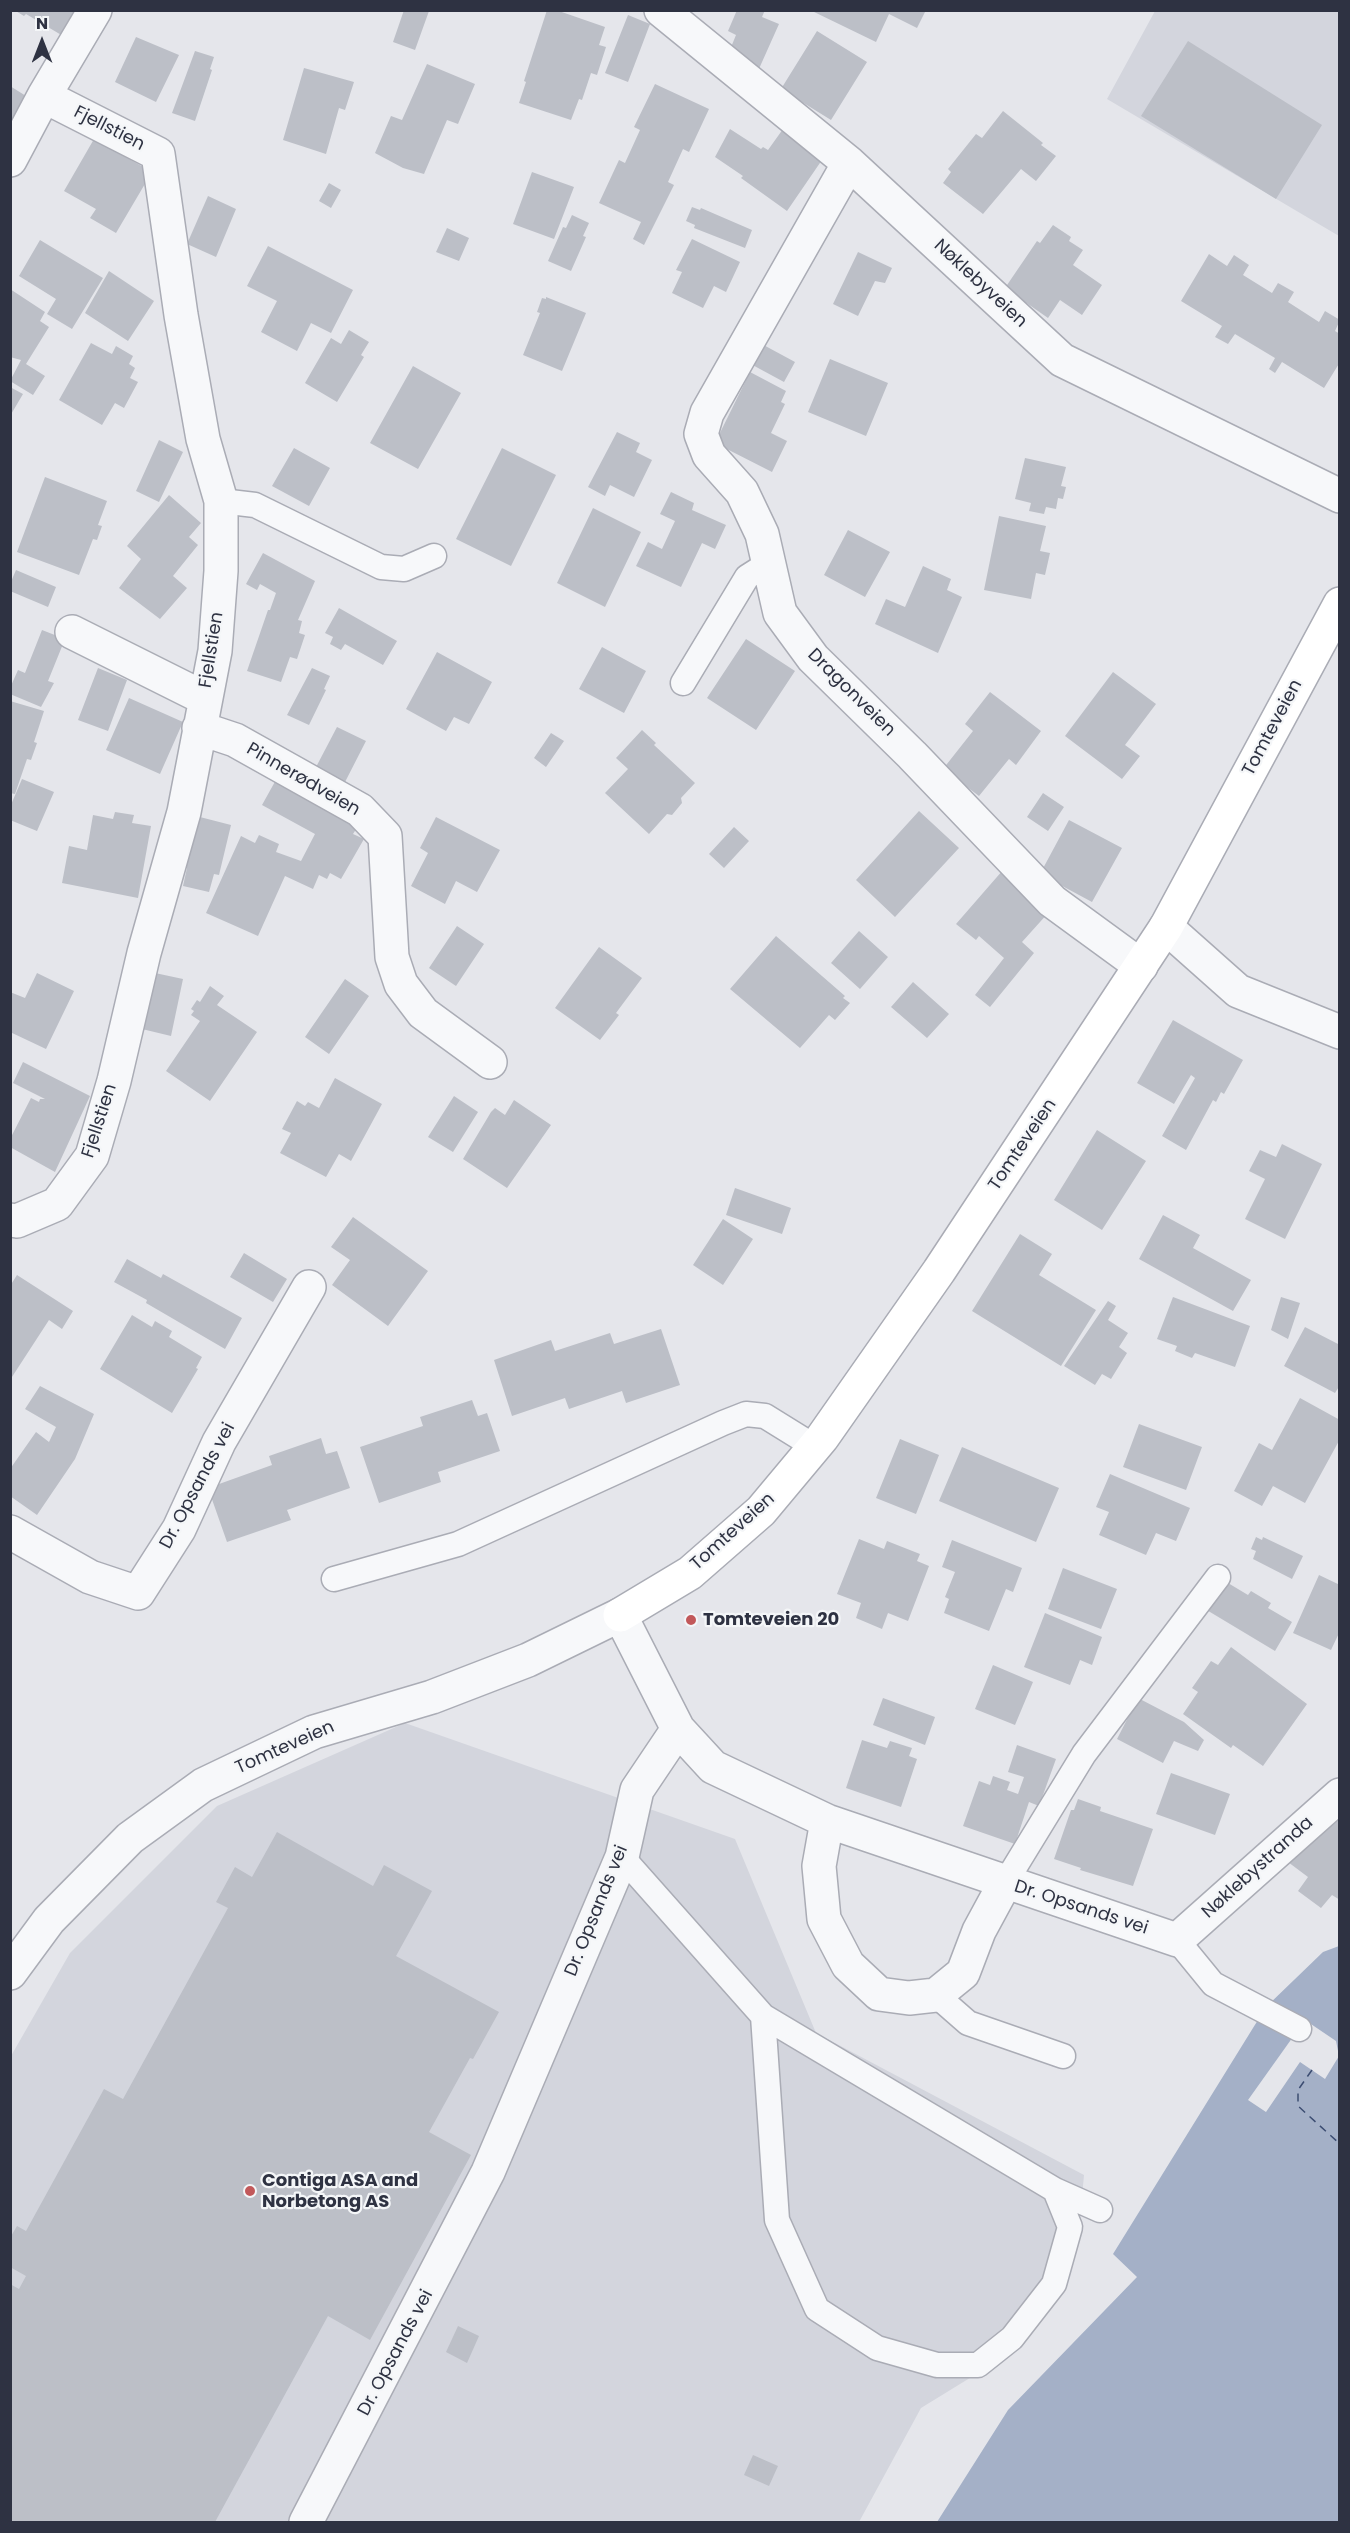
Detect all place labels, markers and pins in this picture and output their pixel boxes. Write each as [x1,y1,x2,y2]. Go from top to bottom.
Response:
place label: Tomteveien 20 [703,1609,839,1631]
marker: Tomteveien 20 [684,1613,698,1627]
place label: Contiga ASA and Norbetong AS [262,2170,418,2212]
marker: Contiga ASA and Norbetong AS [243,2184,257,2198]

